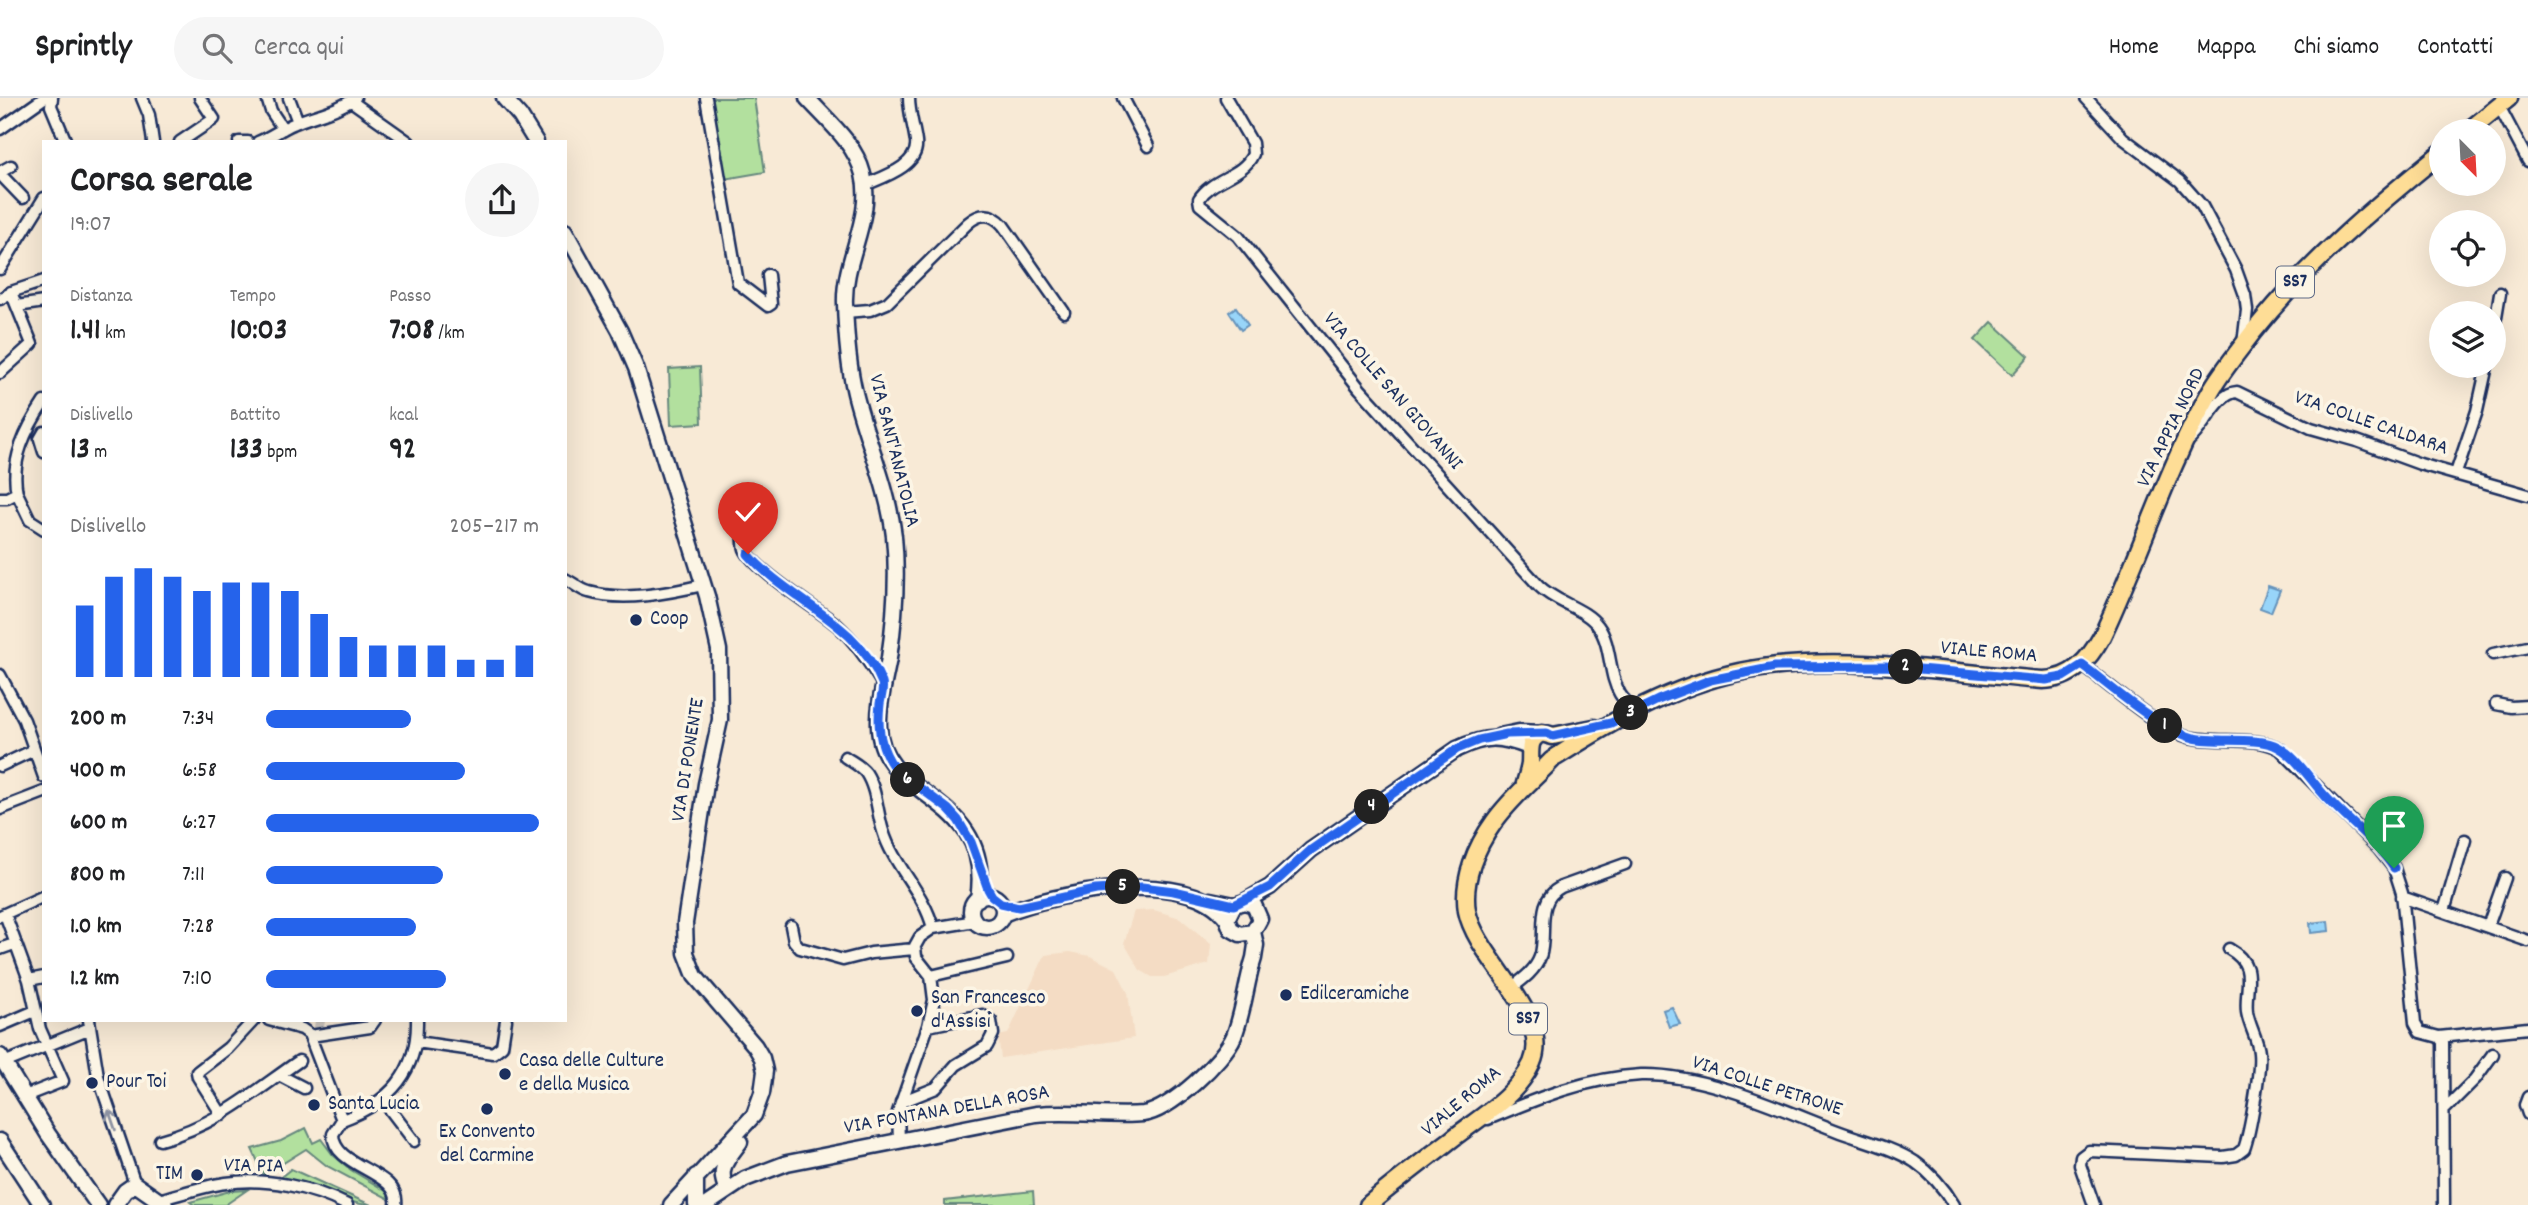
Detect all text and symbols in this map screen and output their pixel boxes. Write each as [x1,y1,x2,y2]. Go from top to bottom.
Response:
search box [174,17,664,80]
text: Sprintly [35,25,132,72]
icon: search [198,29,236,67]
text: Cerca qui [254,30,344,67]
text: Home [2109,31,2159,65]
text: Mappa [2197,31,2256,65]
text: Chi siamo [2294,31,2379,65]
text: Contatti [2417,31,2493,65]
north arrow [2429,119,2506,196]
map controls [2429,119,2506,378]
text: Corsa serale [70,155,253,210]
button: share [465,163,539,237]
text: 19:07 [70,209,111,242]
button: locate [2429,210,2506,287]
road number: SS7 [2276,266,2314,298]
text: Distanza [70,284,132,311]
text: Tempo [230,284,276,311]
text: Passo [389,284,431,311]
button: layers [2429,301,2506,378]
street label: VIA COLLE SAN GIOVANNI [1315,306,1469,478]
text: 1.41 [70,311,101,354]
text: 10:03 [230,311,287,354]
text: 7:08 [389,311,434,354]
text: km [101,321,126,348]
text: /km [434,321,465,348]
street label: VIA APPIA NORD [2130,363,2214,493]
street label: VIA SANT'ANATOLIA [859,371,927,531]
street label: VIA COLLE CALDARA [2290,384,2452,464]
text: Dislivello [70,403,133,430]
text: Battito [230,403,281,430]
text: kcal [389,403,418,430]
text: 13 [70,430,90,473]
text: 133 [230,430,263,473]
text: 92 [389,430,416,473]
text: m [90,440,107,467]
text: bpm [263,440,297,467]
pin [718,482,778,554]
icon: check [729,493,767,531]
text: Dislivello [70,511,146,544]
text: 205–217 m [449,511,539,544]
place label: Coop [650,605,689,635]
marker: Coop [628,612,644,628]
street label: VIALE ROMA [1939,634,2039,672]
pin: 2 [1888,650,1924,684]
text: 2 [1901,653,1910,680]
street label: VIA DI PONENTE [664,696,714,824]
pin: 3 [1614,696,1648,730]
text: 3 [1626,699,1635,726]
text: 200 m [70,703,126,736]
text: 7:34 [182,703,214,736]
pin: 1 [2148,708,2182,744]
text: 1 [2162,712,2167,739]
text: 400 m [70,755,126,788]
text: 6:58 [182,755,217,788]
pin: 6 [890,762,926,798]
text: 6 [903,766,912,793]
pin: 4 [1354,790,1390,824]
text: 4 [1368,793,1375,820]
pin [2364,796,2424,868]
text: 600 m [70,807,127,840]
text: 6:27 [182,807,216,840]
icon: arrive [2375,807,2413,845]
text: 800 m [70,859,125,892]
text: 7:11 [182,859,205,892]
pin: 5 [1106,870,1140,904]
text: 5 [1118,873,1127,900]
text: 1.0 km [70,911,122,944]
text: 7:28 [182,911,214,944]
text: 1.2 km [70,963,119,996]
text: 7:10 [182,963,212,996]
place label: Edilceramiche [1300,980,1409,1010]
place label: San Francesco d'Assisi [931,984,1046,1038]
marker: Edilceramiche [1278,987,1294,1003]
marker: San Francesco d'Assisi [909,1003,925,1019]
road number: SS7 [1509,1004,1547,1035]
place label: Casa delle Culture e della Musica [519,1047,664,1101]
street label: VIA COLLE PETRONE [1688,1049,1846,1126]
street label: VIALE ROMA [1415,1059,1509,1145]
marker: Casa delle Culture e della Musica [497,1066,513,1082]
place label: Pour Toi [106,1068,166,1098]
marker: Pour Toi [84,1075,100,1091]
street label: VIA FONTANA DELLA ROSA [842,1078,1052,1144]
place label: Santa Lucia [328,1090,420,1120]
marker: Santa Lucia [306,1097,322,1113]
marker: Ex Convento del Carmine [479,1101,495,1117]
one-way arrow [105,1109,117,1131]
place label: Ex Convento del Carmine [439,1118,535,1172]
street label: VIA PIA [224,1151,284,1183]
place label: TIM [156,1160,183,1190]
marker: TIM [189,1167,205,1183]

